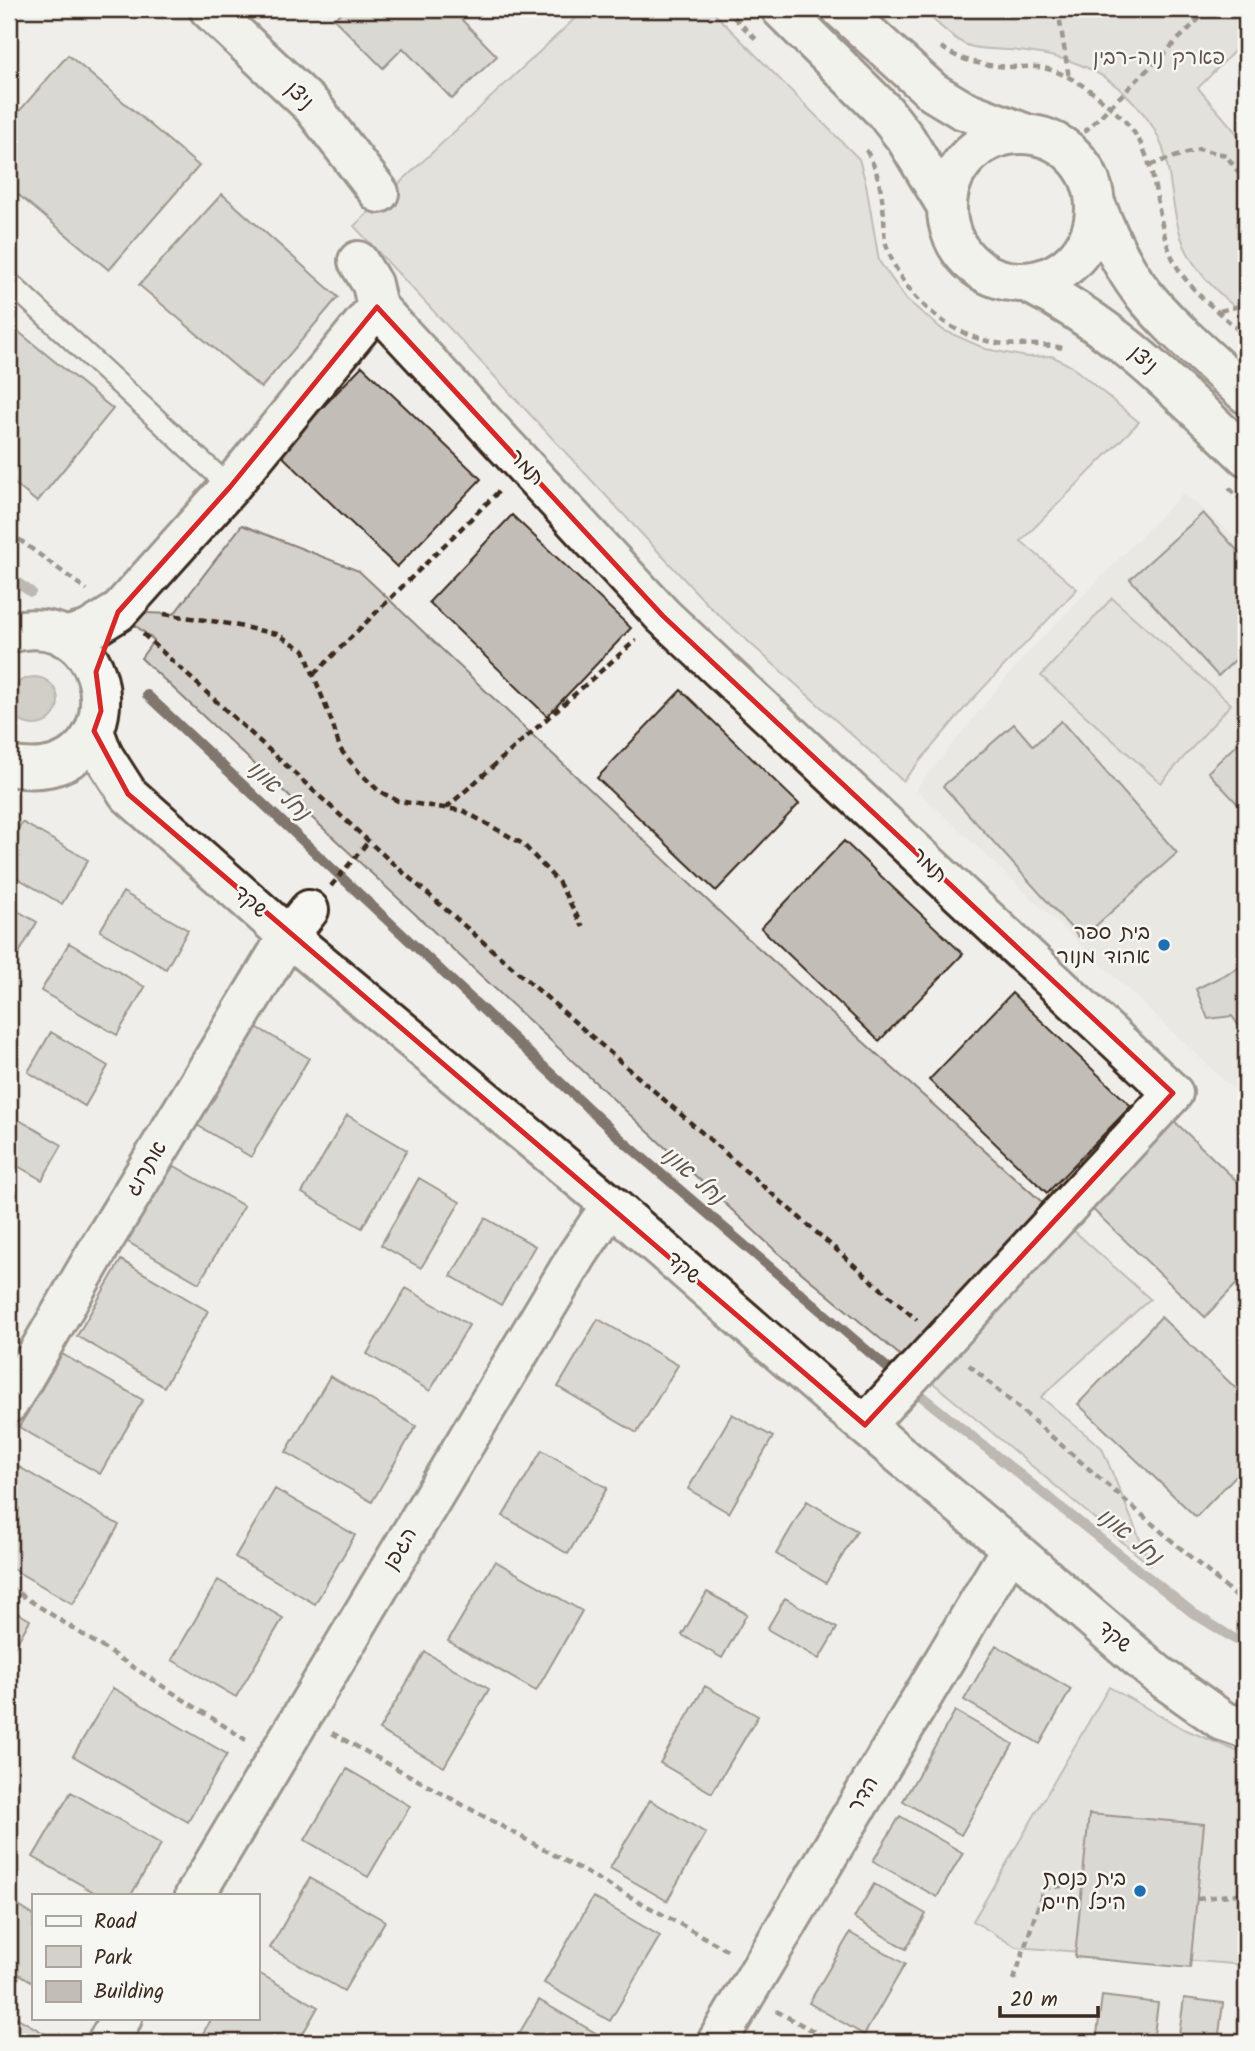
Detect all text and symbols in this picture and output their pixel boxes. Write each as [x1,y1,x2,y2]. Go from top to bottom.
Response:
park label: פארק נוה-רבין [1093,42,1225,75]
street label: ניצן [277,74,321,118]
street label: ניצן [1121,338,1165,382]
street label: תמר [500,442,552,494]
water label: נחל אונו [238,752,319,831]
street label: תמר [903,840,955,892]
street label: שקד [225,877,275,927]
place label: בית ספר אהוד מנור [1057,917,1150,974]
marker: בית ספר אהוד מנור [1156,937,1172,953]
street label: אתרוג [117,1135,177,1203]
water label: נחל אונו [652,1138,733,1215]
street label: שקד [658,1243,708,1293]
water label: נחל אונו [1088,1499,1171,1576]
street label: הגפן [375,1521,427,1577]
street label: שקד [1089,1612,1139,1662]
street label: הדר [840,1770,888,1820]
place label: בית כנסת היכל חיים [1041,1863,1126,1920]
marker: בית כנסת היכל חיים [1132,1883,1148,1899]
legend [32,1894,259,2020]
text: Road [94,1906,137,1939]
text: Park [94,1942,132,1975]
scale bar [1000,1974,1098,2018]
text: Building [94,1976,164,2009]
text: 20 m [1010,1984,1058,2017]

